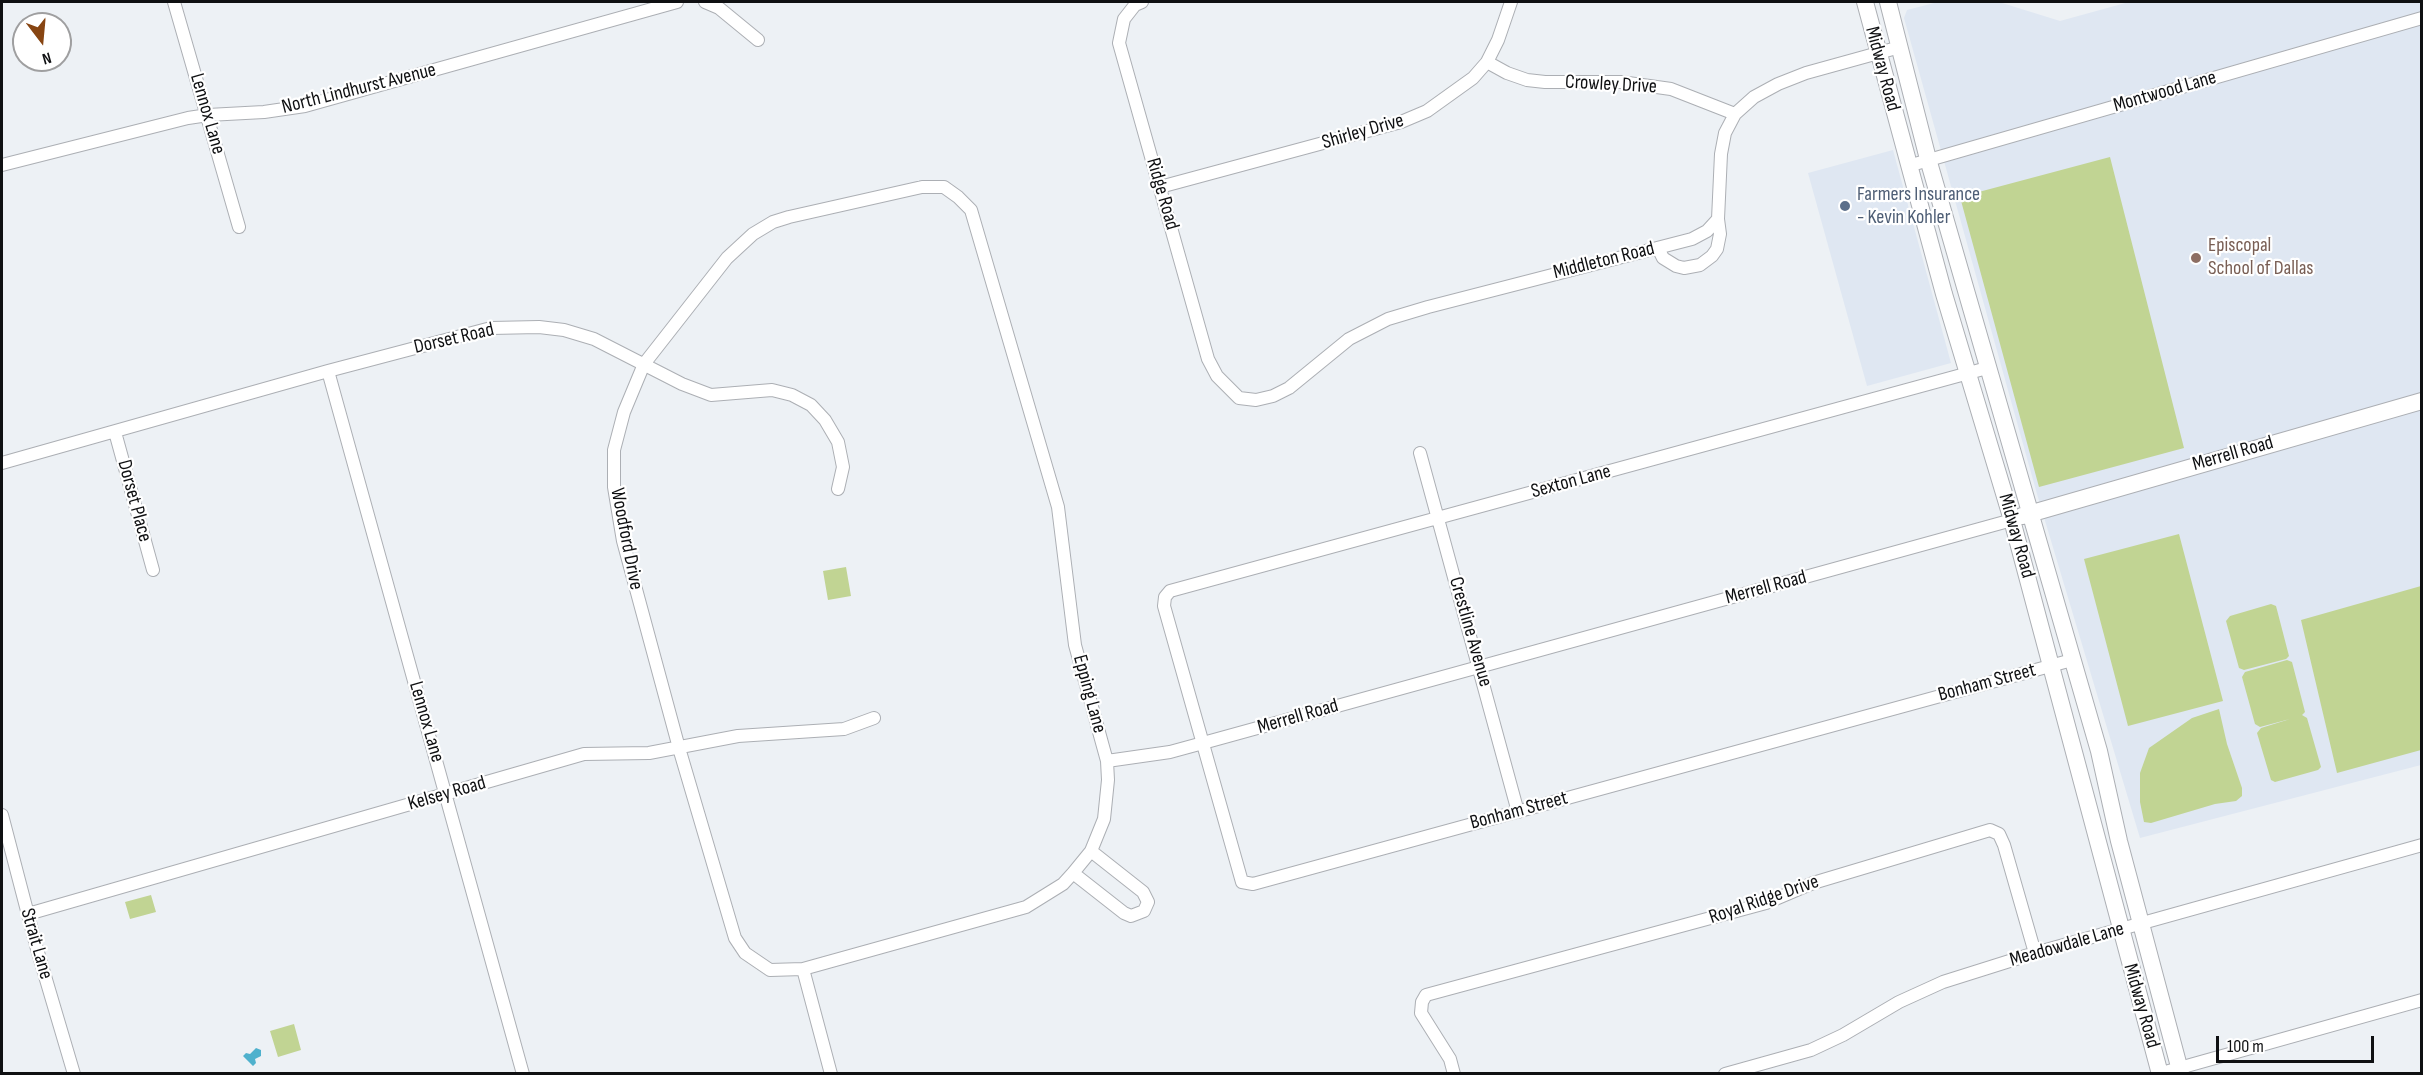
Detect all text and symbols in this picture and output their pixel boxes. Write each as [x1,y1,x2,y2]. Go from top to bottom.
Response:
north arrow [12,12,72,72]
street label: Midway Road [1859,24,1905,114]
text: N [40,48,53,68]
street label: North Lindhurst Avenue [279,58,439,120]
street label: Montwood Lane [2111,66,2219,118]
street label: Lennox Lane [184,71,230,157]
street label: Crowley Drive [1564,71,1658,99]
street label: Shirley Drive [1319,109,1407,155]
street label: Ridge Road [1140,155,1184,233]
place label: Farmers Insurance - Kevin Kohler [1857,183,1980,230]
marker: Farmers Insurance - Kevin Kohler [1838,199,1852,213]
place label: Episcopal School of Dallas [2208,234,2314,281]
street label: Middleton Road [1551,237,1657,285]
marker: Episcopal School of Dallas [2189,251,2203,265]
street label: Dorset Road [412,318,496,360]
street label: Merrell Road [2190,431,2276,477]
street label: Dorset Place [112,457,156,545]
street label: Sexton Lane [1529,460,1613,504]
street label: Woodford Drive [604,486,648,592]
street label: Midway Road [1993,491,2039,581]
street label: Merrell Road [1723,566,1809,610]
street label: Crestline Avenue [1443,574,1497,690]
street label: Epping Lane [1067,652,1111,736]
street label: Bonham Street [1935,658,2039,708]
street label: Lennox Lane [403,679,449,765]
street label: Merrell Road [1255,694,1341,740]
street label: Kelsey Road [405,771,489,817]
street label: Bonham Street [1467,786,1571,836]
street label: Royal Ridge Drive [1706,870,1822,930]
street label: Strait Lane [14,906,58,982]
street label: Meadowdale Lane [2007,917,2127,973]
street label: Midway Road [2118,961,2164,1051]
scale bar [2219,1024,2376,1062]
text: 100 m [2227,1036,2264,1057]

